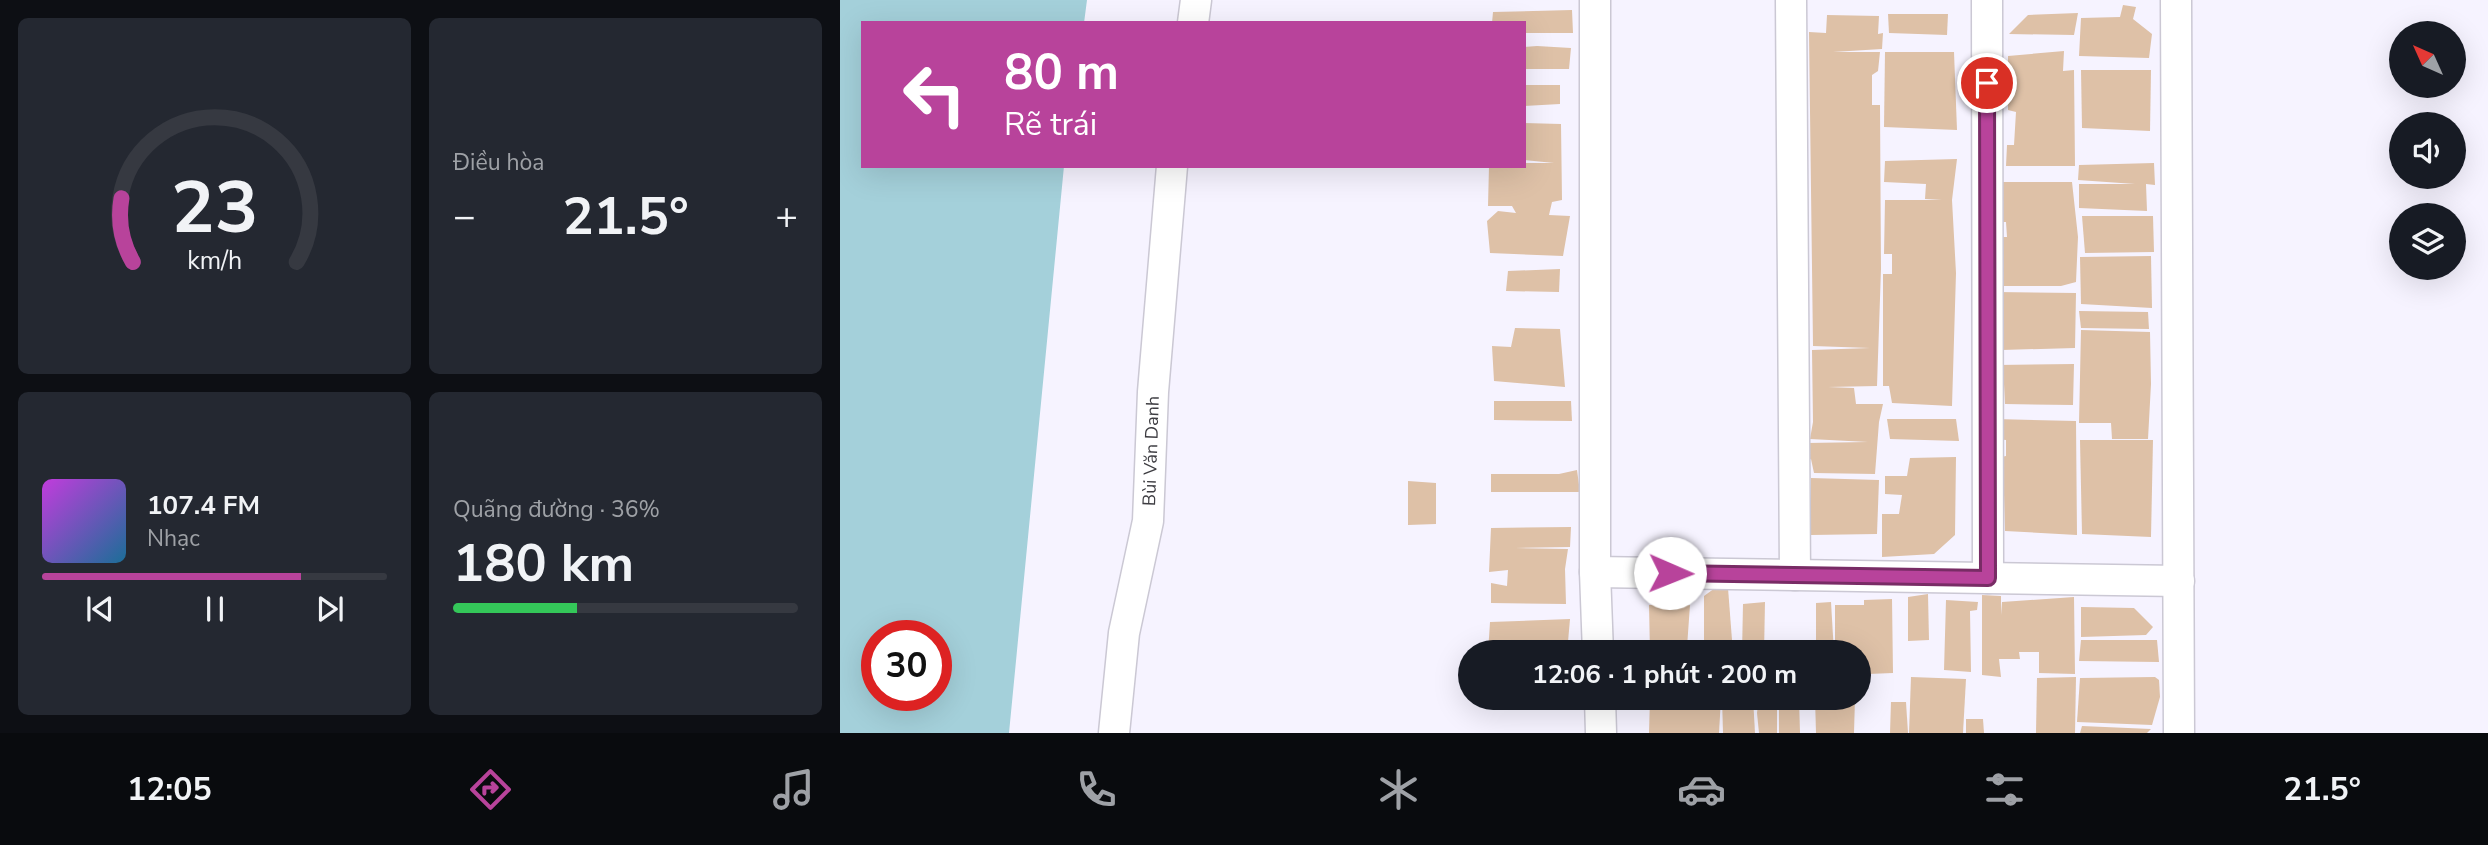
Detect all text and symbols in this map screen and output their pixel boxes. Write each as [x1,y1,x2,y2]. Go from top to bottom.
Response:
north arrow [2389,21,2466,98]
map controls [2389,21,2466,280]
text: 80 m [1004,39,1119,106]
icon: left [889,49,980,140]
pin [1957,53,2017,113]
icon: arrive [1968,64,2006,102]
text: Rẽ trái [1004,103,1097,146]
button: sound [2389,112,2466,189]
text: Điều hòa [453,147,545,178]
text: 23 [171,158,258,258]
text: 21.5° [562,181,689,252]
text: − [453,191,476,242]
text: + [775,191,798,242]
button: layers [2389,203,2466,280]
text: km/h [187,244,242,278]
street label: Bùi Văn Danh [1137,396,1165,506]
text: 107.4 FM [147,488,260,523]
text: Quãng đường · 36% [453,494,660,525]
text: Nhạc [147,523,200,554]
text: 180 km [453,528,634,599]
position arrow [1633,536,1707,610]
icon: previous [81,590,119,628]
icon: pause [196,590,234,628]
icon: next [311,590,349,628]
speed limit sign: 30 [861,620,952,711]
text: 12:06 · 1 phút · 200 m [1532,657,1797,692]
icon: directions [466,765,515,814]
icon: music [769,765,818,814]
icon: phone [1072,765,1121,814]
icon: climate [1374,765,1423,814]
icon: car [1677,765,1726,814]
icon: filters [1980,765,2029,814]
text: 12:05 [127,768,212,811]
text: 21.5° [2283,768,2361,811]

